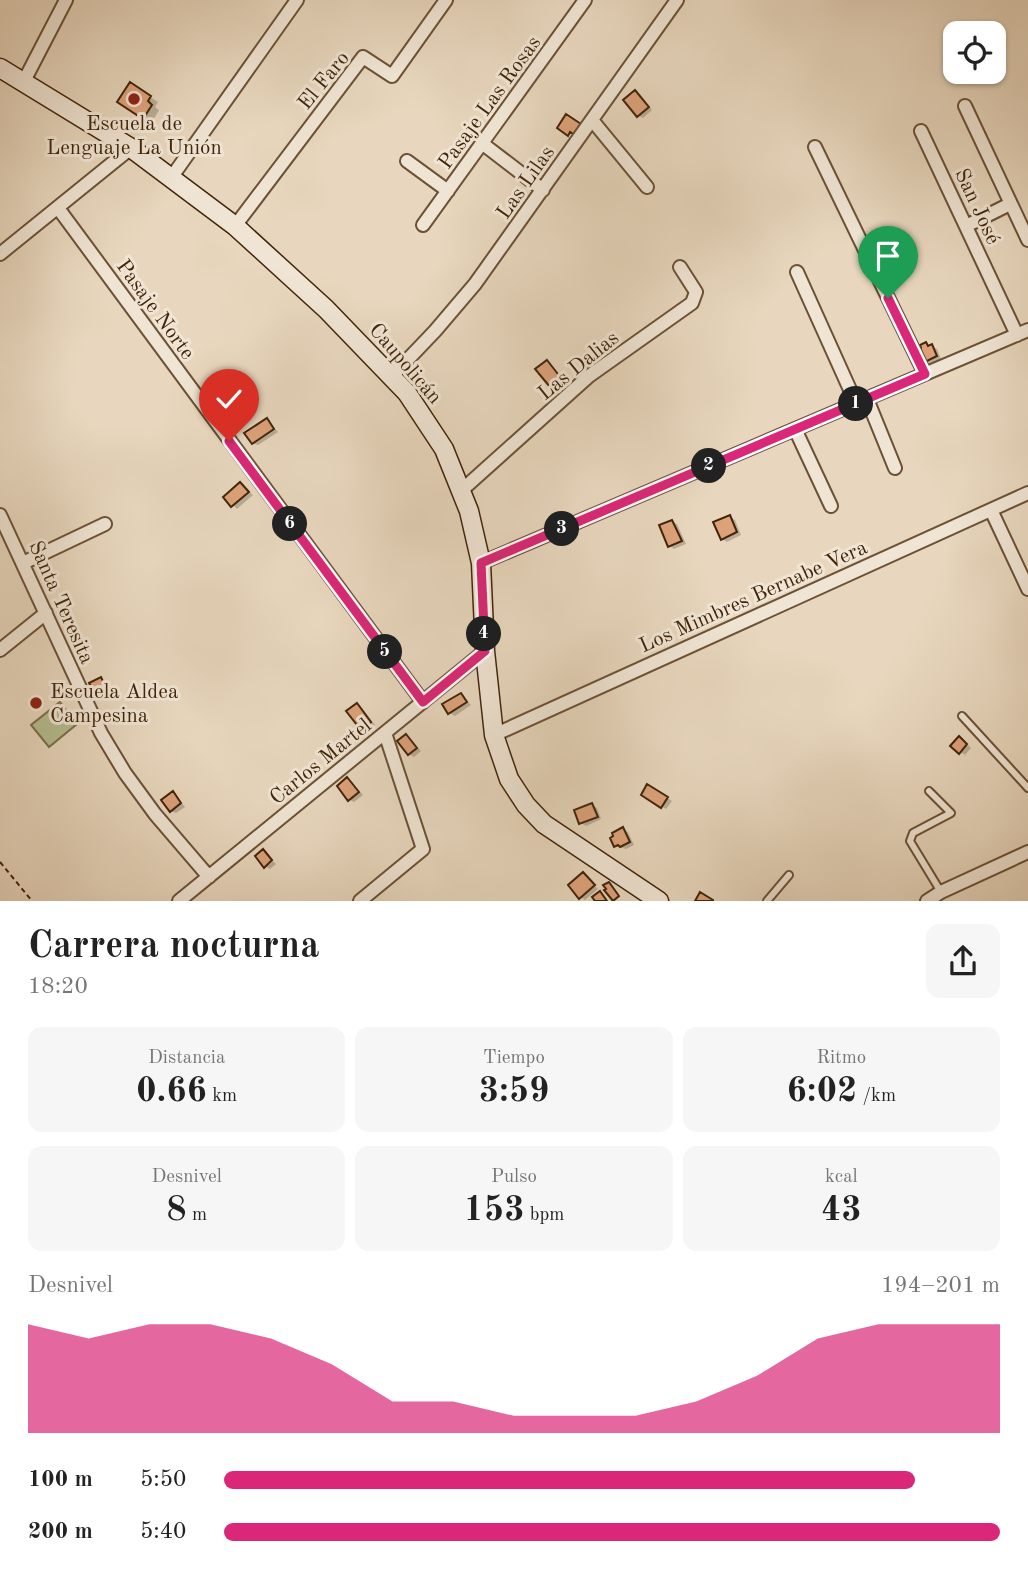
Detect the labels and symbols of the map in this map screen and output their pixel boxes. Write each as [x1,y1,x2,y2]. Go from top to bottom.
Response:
street label: Pasaje Las Rosas [435,32,545,173]
street label: El Faro [295,48,354,114]
marker: Escuela de Lenguaje La Unión [126,91,142,107]
place label: Escuela de Lenguaje La Unión [46,114,222,159]
street label: Las Lilas [493,142,559,223]
street label: San José [950,165,1003,248]
pin [858,226,918,298]
street label: Pasaje Norte [112,256,198,364]
street label: Caupolicán [364,320,445,408]
street label: Las Dalias [535,327,623,405]
pin [199,369,259,441]
pin: 1 [838,386,874,422]
pin: 2 [692,448,726,484]
pin: 6 [272,506,308,542]
pin: 3 [544,512,580,546]
street label: Santa Teresita [24,538,97,667]
street label: Los Mimbres Bernabe Vera [636,538,871,657]
pin: 4 [466,616,502,652]
pin: 5 [368,634,402,670]
place label: Escuela Aldea Campesina [50,682,178,727]
marker: Escuela Aldea Campesina [28,695,44,711]
street label: Carlos Martel [266,715,376,809]

